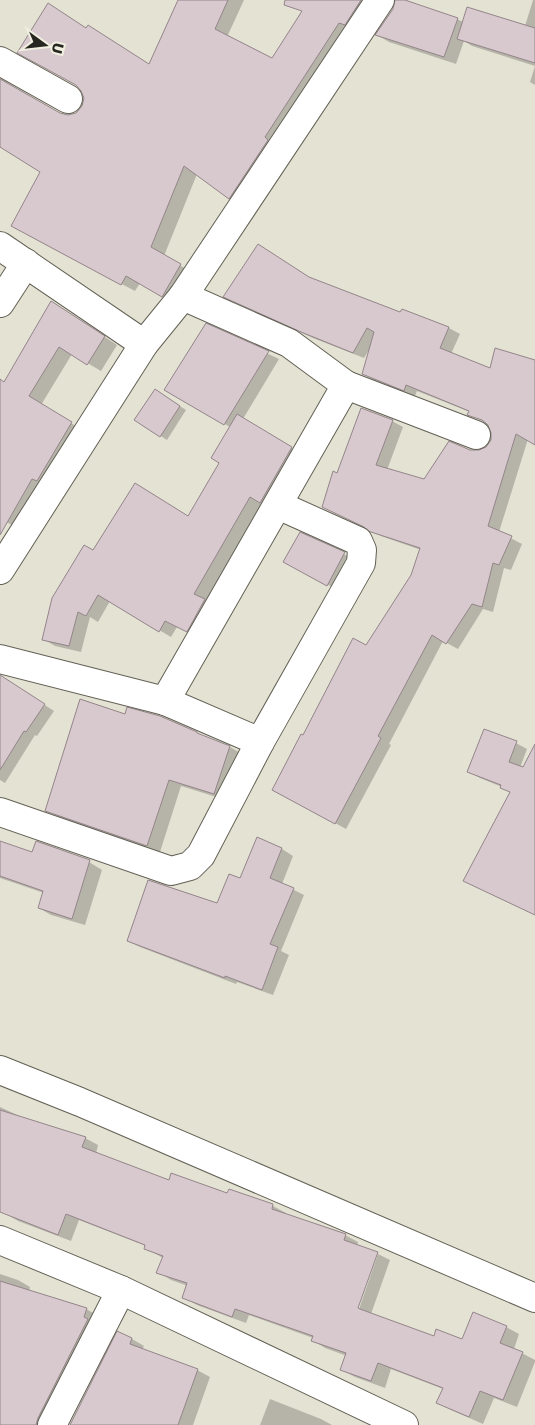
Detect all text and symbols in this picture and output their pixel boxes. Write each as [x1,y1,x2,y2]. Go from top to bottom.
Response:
north arrow [20,20,70,70]
text: U [48,41,67,56]

